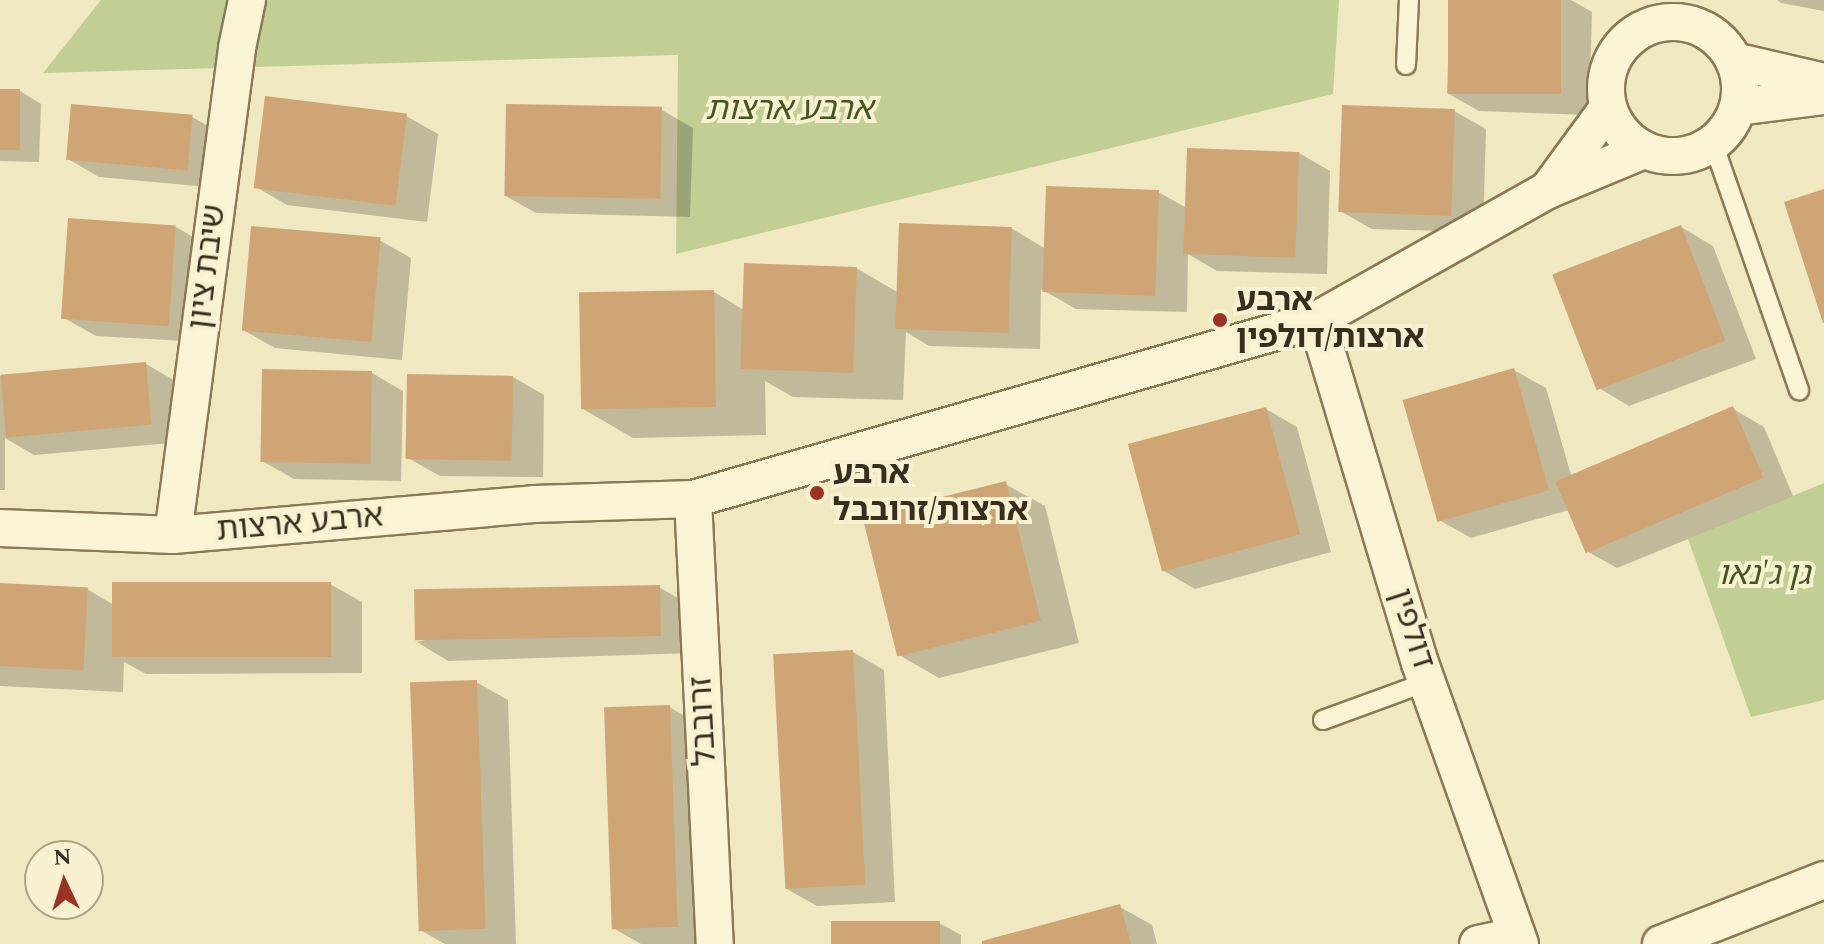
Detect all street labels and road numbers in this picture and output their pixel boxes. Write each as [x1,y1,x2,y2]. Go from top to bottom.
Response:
street label: שיבת ציון [181,202,235,332]
street label: ארבע ארצות [215,498,385,550]
street label: דולפין [1380,584,1442,674]
street label: זרובבל [682,675,726,767]

